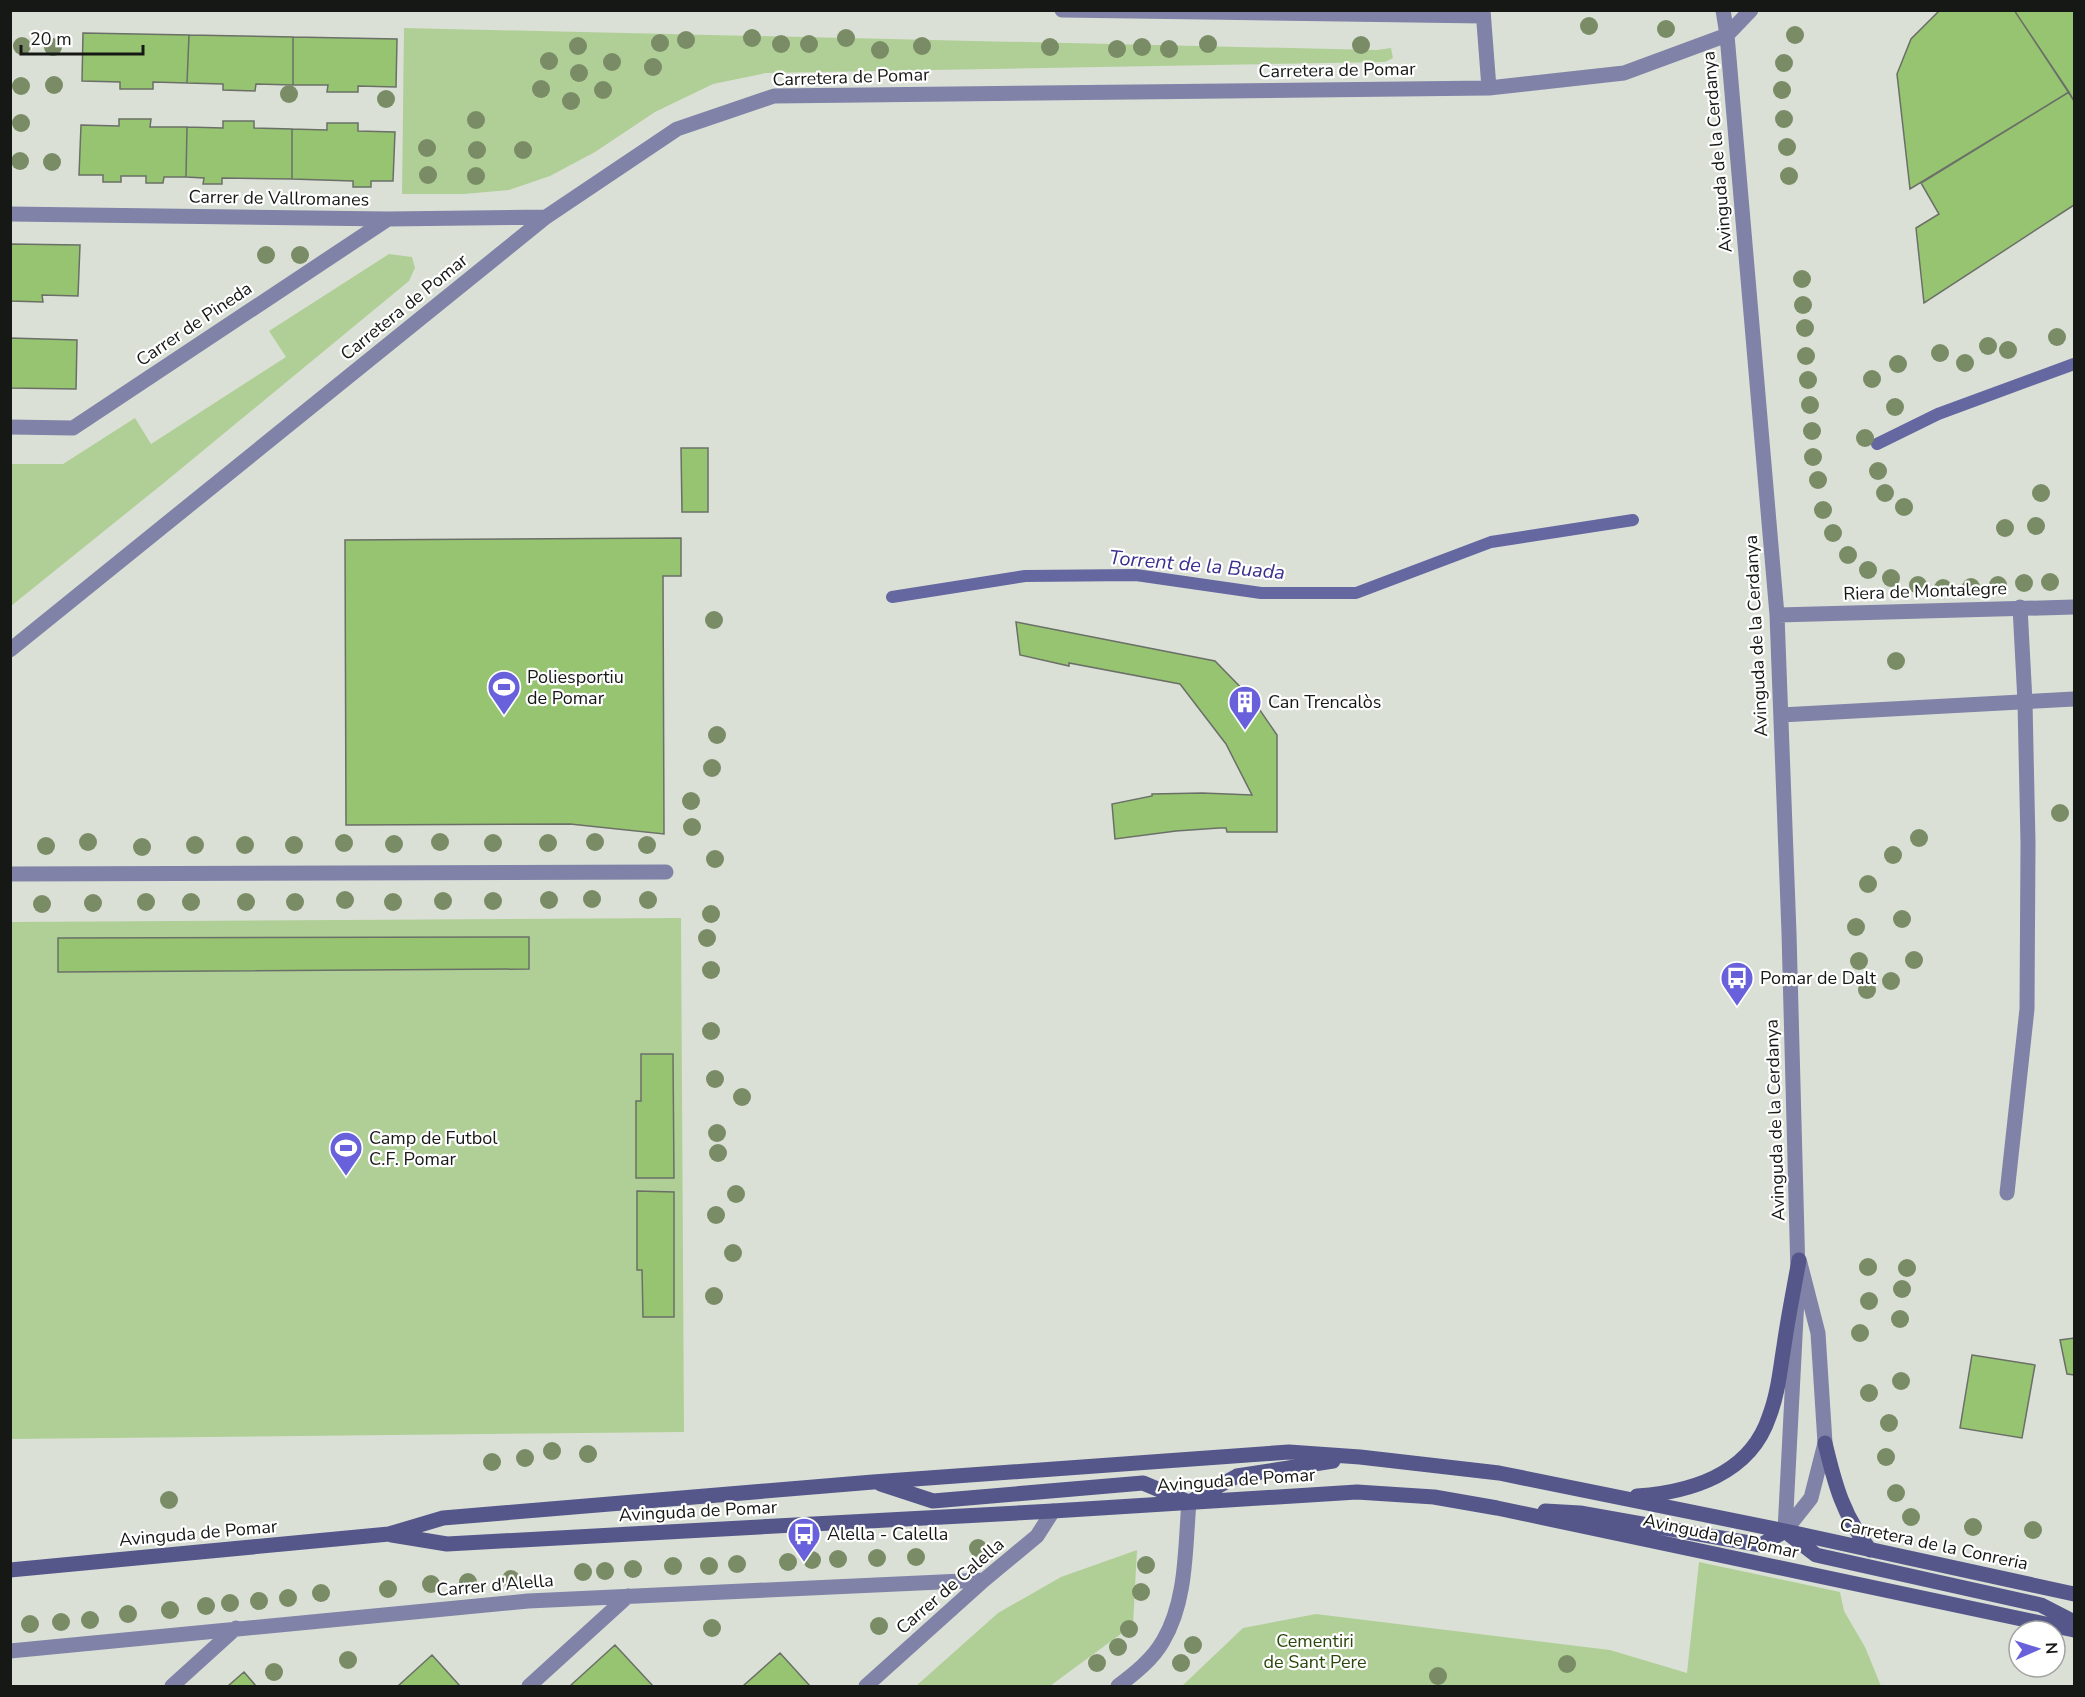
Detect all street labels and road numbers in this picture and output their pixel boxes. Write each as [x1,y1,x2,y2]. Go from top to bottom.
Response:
street label: Avinguda de la Cerdanya [1696,50,1738,254]
street label: Carretera de Pomar [1258,57,1416,83]
street label: Carretera de Pomar [772,62,930,92]
street label: Carrer de Vallromanes [188,184,370,212]
street label: Carretera de Pomar [335,248,473,366]
street label: Carrer de Pineda [131,276,257,372]
street label: Avinguda de la Cerdanya [1739,535,1773,737]
street label: Riera de Montalegre [1843,576,2007,606]
street label: Avinguda de la Cerdanya [1759,1019,1791,1221]
street label: Avinguda de Pomar [1156,1462,1317,1498]
street label: Avinguda de Pomar [618,1495,778,1527]
street label: Avinguda de Pomar [1641,1508,1802,1564]
street label: Carretera de la Conreria [1838,1512,2030,1576]
street label: Avinguda de Pomar [118,1514,279,1552]
street label: Carrer de Calella [891,1532,1009,1640]
street label: Carrer d'Alella [435,1568,555,1602]

